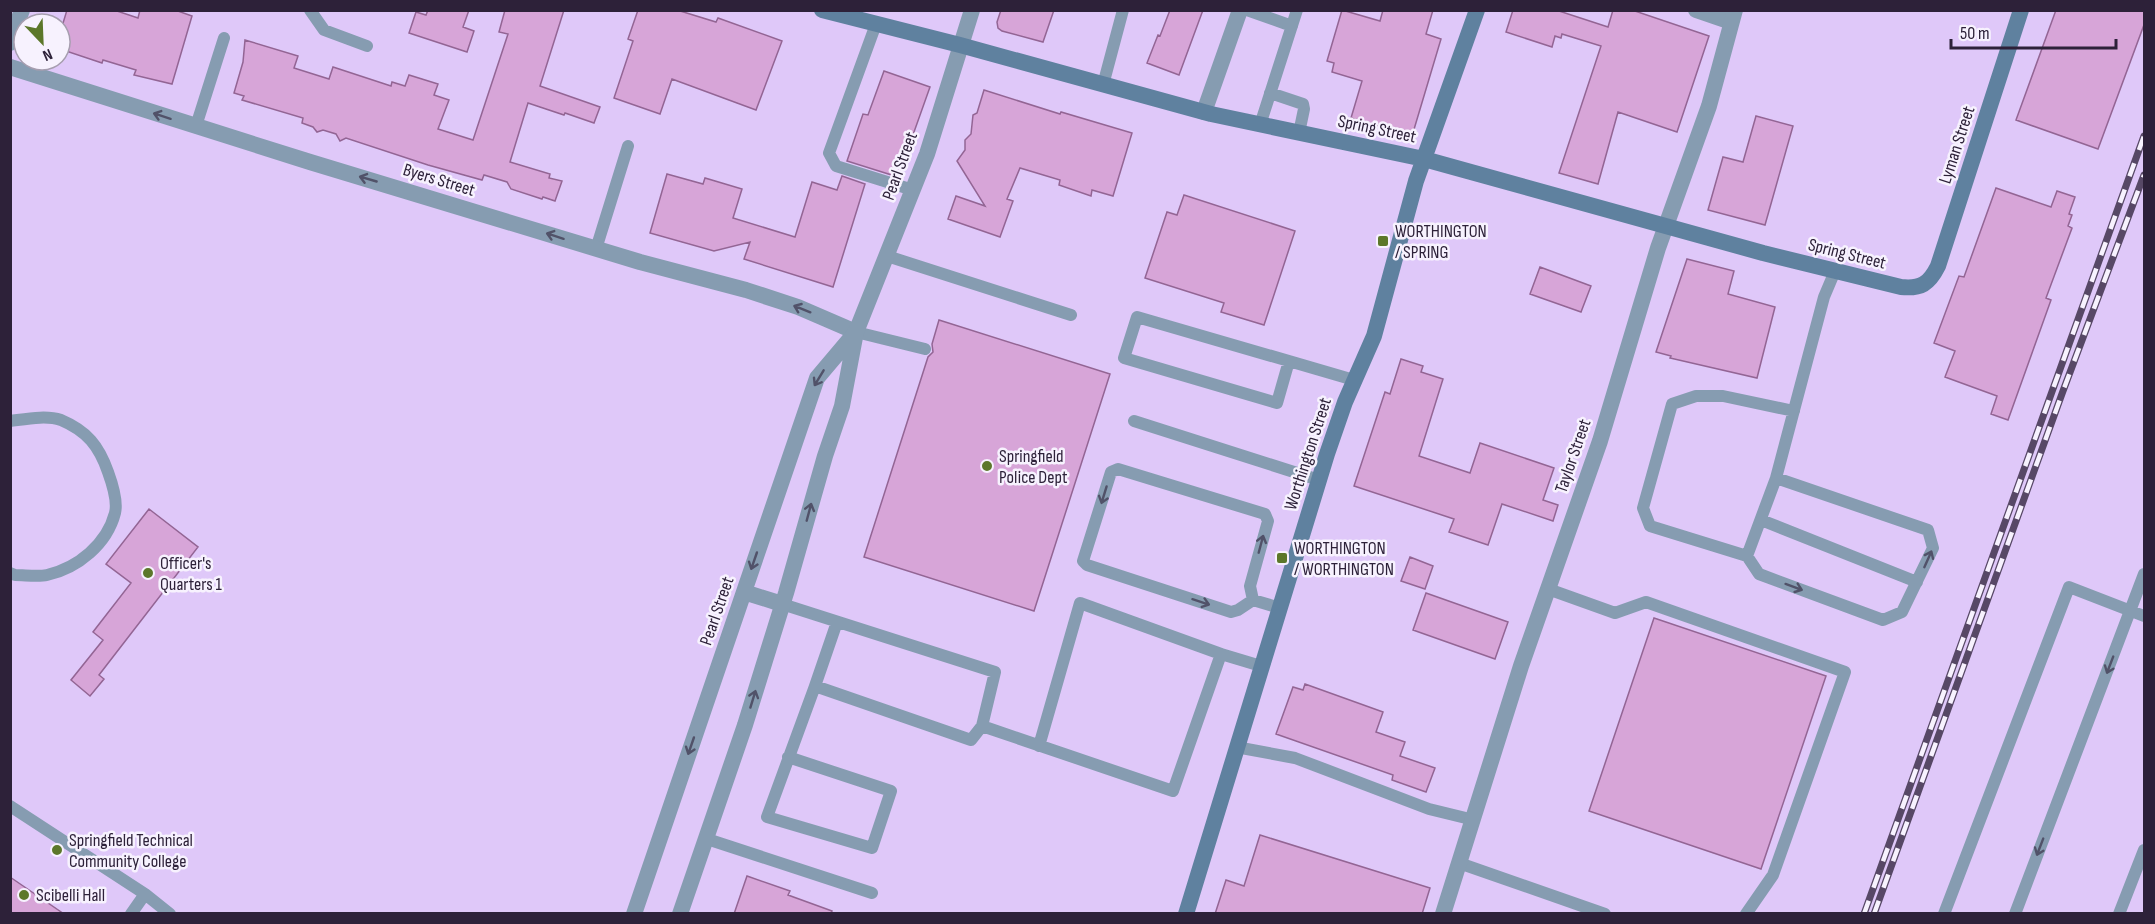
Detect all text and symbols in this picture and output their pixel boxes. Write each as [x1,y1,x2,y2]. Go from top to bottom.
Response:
north arrow [12,12,72,72]
scale bar [1951,12,2116,50]
text: 50 m [1960,23,1990,44]
text: N [40,44,55,65]
street label: Lyman Street [1935,103,1980,186]
one-way arrow [153,109,172,120]
street label: Spring Street [1336,110,1419,148]
street label: Pearl Street [878,129,922,203]
street label: Byers Street [400,159,478,201]
one-way arrow [359,173,378,184]
place label: WORTHINGTON / SPRING [1395,221,1487,263]
one-way arrow [546,230,565,241]
marker: WORTHINGTON / SPRING [1376,234,1390,248]
street label: Spring Street [1806,234,1889,274]
one-way arrow [793,303,812,314]
one-way arrow [813,369,826,386]
street label: Worthington Street [1280,395,1336,513]
street label: Taylor Street [1551,416,1596,496]
place label: Springfield Police Dept [999,446,1068,488]
marker: Springfield Police Dept [980,459,994,473]
one-way arrow [1098,485,1109,504]
one-way arrow [804,503,816,522]
one-way arrow [1256,535,1268,554]
place label: WORTHINGTON / WORTHINGTON [1294,538,1394,580]
one-way arrow [1923,550,1934,569]
one-way arrow [748,551,759,570]
marker: WORTHINGTON / WORTHINGTON [1275,551,1289,565]
place label: Officer's Quarters 1 [160,553,223,595]
marker: Officer's Quarters 1 [141,566,155,580]
street label: Pearl Street [695,573,739,648]
one-way arrow [1784,582,1802,593]
one-way arrow [1191,597,1210,608]
one-way arrow [2104,656,2115,674]
one-way arrow [748,690,759,709]
one-way arrow [685,736,696,755]
place label: Springfield Technical Community College [69,830,193,872]
one-way arrow [2034,838,2045,856]
marker: Springfield Technical Community College [50,843,64,857]
place label: Scibelli Hall [36,885,105,906]
marker: Scibelli Hall [17,888,31,902]

